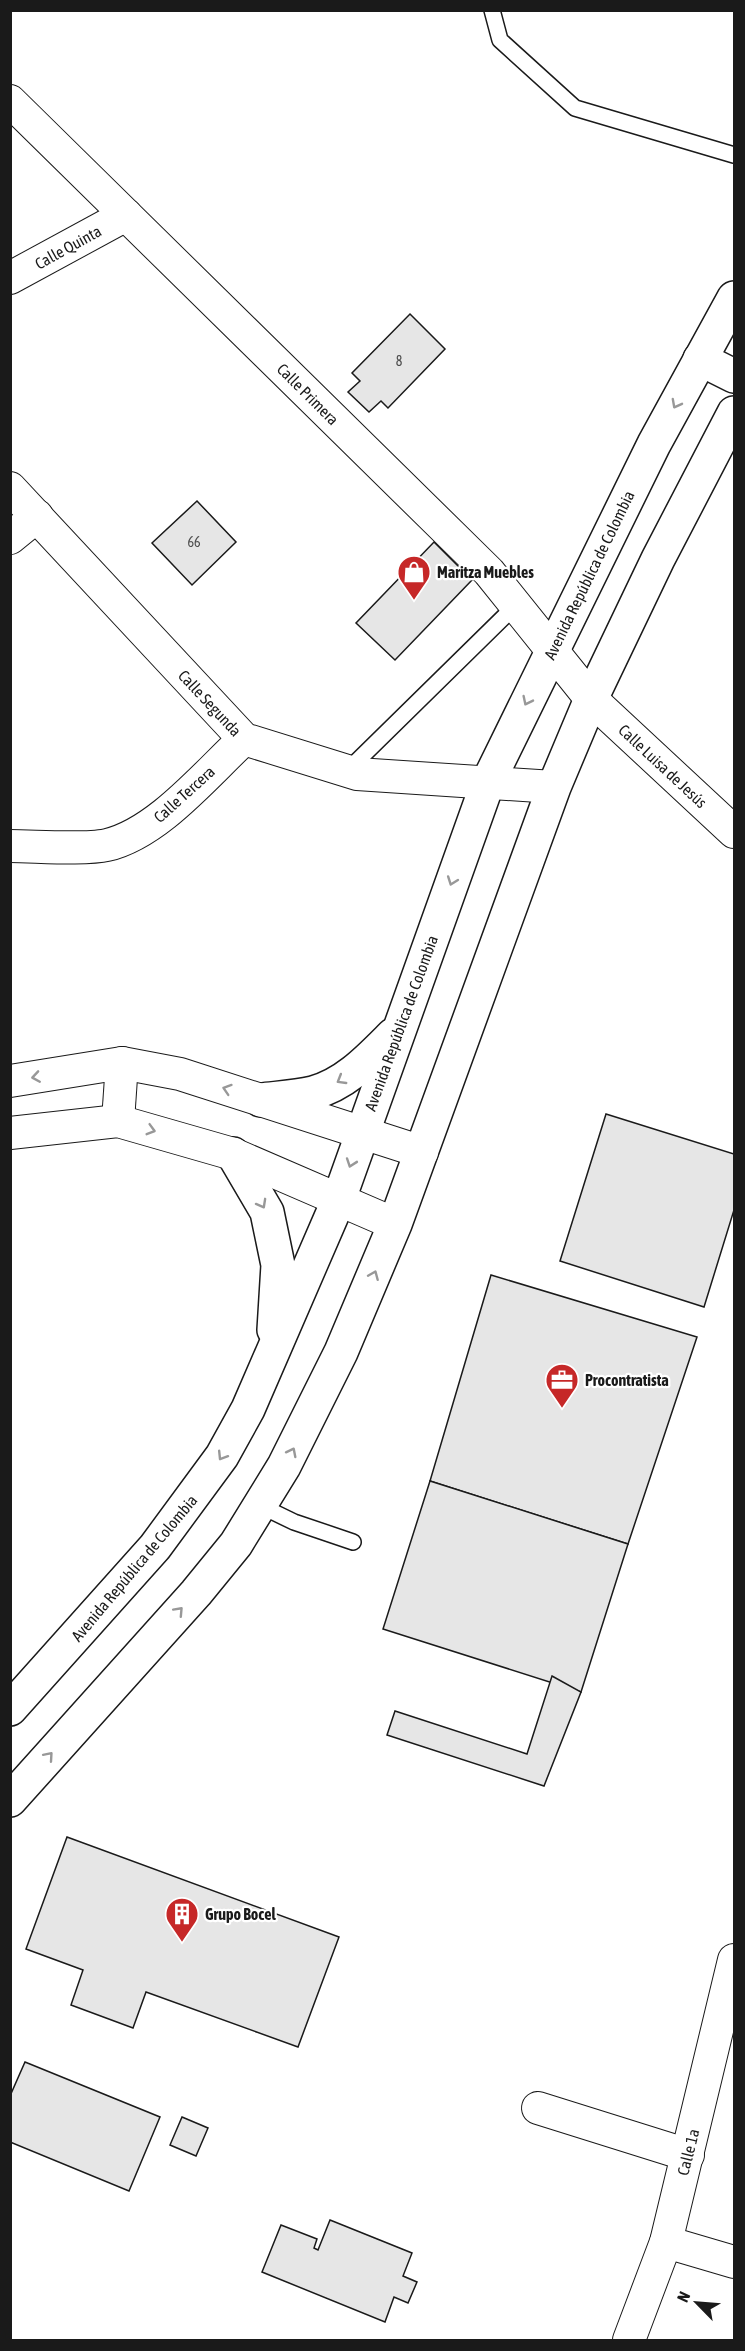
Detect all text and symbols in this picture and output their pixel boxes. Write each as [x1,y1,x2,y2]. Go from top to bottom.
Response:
street label: Calle Quinta [32,221,104,273]
house number: 8 [396,353,403,369]
street label: Calle Primera [274,360,342,428]
one-way arrow [672,398,683,408]
street label: Avenida República de Colombia [540,488,639,663]
house number: 66 [187,534,201,550]
shop icon: Maritza Muebles [396,554,432,601]
place label: Maritza Muebles [437,563,534,581]
street label: Calle Segunda [174,666,245,740]
one-way arrow [522,694,534,705]
street label: Calle Luisa de Jesús [615,721,711,812]
street label: Calle Tercera [150,762,218,826]
one-way arrow [446,875,459,885]
street label: Avenida República de Colombia [361,933,442,1114]
one-way arrow [31,1070,41,1082]
one-way arrow [337,1072,347,1084]
one-way arrow [222,1083,233,1096]
one-way arrow [146,1123,156,1136]
one-way arrow [345,1157,358,1168]
one-way arrow [255,1198,266,1208]
one-way arrow [366,1271,378,1282]
office icon: Procontratista [544,1362,580,1409]
place label: Procontratista [585,1371,669,1389]
one-way arrow [284,1448,296,1459]
one-way arrow [218,1450,229,1461]
street label: Avenida República de Colombia [68,1491,201,1645]
one-way arrow [172,1607,183,1618]
one-way arrow [42,1752,53,1763]
building icon: Grupo Bocel [164,1896,200,1943]
place label: Grupo Bocel [205,1905,277,1923]
street label: Calle 1a [674,2127,702,2177]
north arrow [667,2273,727,2333]
text: N [673,2289,694,2305]

